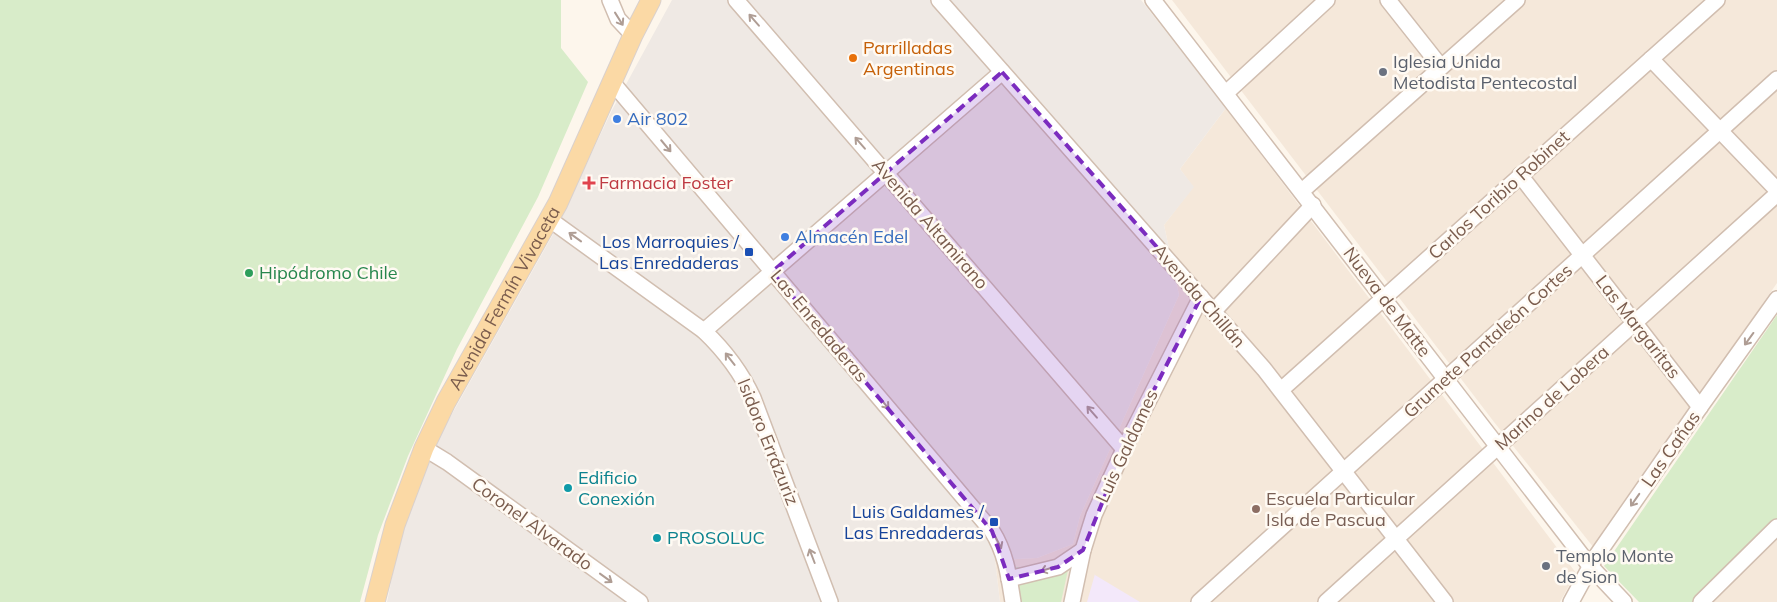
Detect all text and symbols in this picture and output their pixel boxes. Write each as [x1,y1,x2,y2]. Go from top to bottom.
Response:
one-way arrow [614,12,625,26]
one-way arrow [748,14,759,27]
place label: Parrilladas Argentinas [863,36,955,80]
place label: Iglesia Unida Metodista Pentecostal [1393,50,1577,94]
marker: Parrilladas Argentinas [847,52,859,64]
marker: Iglesia Unida Metodista Pentecostal [1377,66,1389,78]
place label: Air 802 [627,107,688,130]
marker: Air 802 [611,113,623,125]
street label: Carlos Toribio Robinet [1423,125,1574,264]
one-way arrow [854,137,866,150]
one-way arrow [660,140,671,153]
street label: Avenida Altamirano [867,154,993,294]
place label: Farmacia Foster [599,171,733,194]
marker: Farmacia Foster [583,177,595,189]
street label: Avenida Fermín Vivaceta [443,202,565,394]
place label: Almacén Edel [795,225,908,248]
place label: Los Marroquies / Las Enredaderas [599,230,740,274]
marker: Almacén Edel [779,231,791,243]
one-way arrow [568,232,582,242]
street label: Avenida Chillán [1148,239,1251,352]
street label: Nueva de Matte [1338,242,1436,361]
marker: Los Marroquies / Las Enredaderas [743,246,755,258]
street label: Grumete Pantaleón Cortes [1398,259,1577,423]
place label: Hipódromo Chile [259,261,398,284]
street label: Las Enredaderas [766,265,873,387]
marker: Hipódromo Chile [243,267,255,279]
street label: Las Margaritas [1591,270,1686,383]
one-way arrow [1744,331,1754,345]
street label: Marino de Lobera [1490,340,1614,455]
one-way arrow [724,353,735,366]
street label: Isidoro Errázuriz [733,375,804,509]
street label: Luis Galdames [1090,385,1163,506]
one-way arrow [879,397,890,410]
one-way arrow [1086,406,1097,419]
street label: Las Cañas [1636,406,1705,491]
place label: Edificio Conexión [578,466,655,510]
street label: Coronel Alvarado [467,472,597,575]
marker: Edificio Conexión [562,482,574,494]
place label: Escuela Particular Isla de Pascua [1266,487,1415,531]
one-way arrow [1630,493,1640,507]
place label: Luis Galdames / Las Enredaderas [844,500,985,544]
marker: Escuela Particular Isla de Pascua [1250,503,1262,515]
marker: Luis Galdames / Las Enredaderas [988,516,1000,528]
place label: PROSOLUC [667,526,765,549]
marker: PROSOLUC [651,532,663,544]
one-way arrow [994,534,1003,549]
place label: Templo Monte de Sion [1556,544,1673,588]
one-way arrow [807,549,816,565]
marker: Templo Monte de Sion [1540,560,1552,572]
one-way arrow [1041,565,1057,575]
one-way arrow [599,573,613,583]

